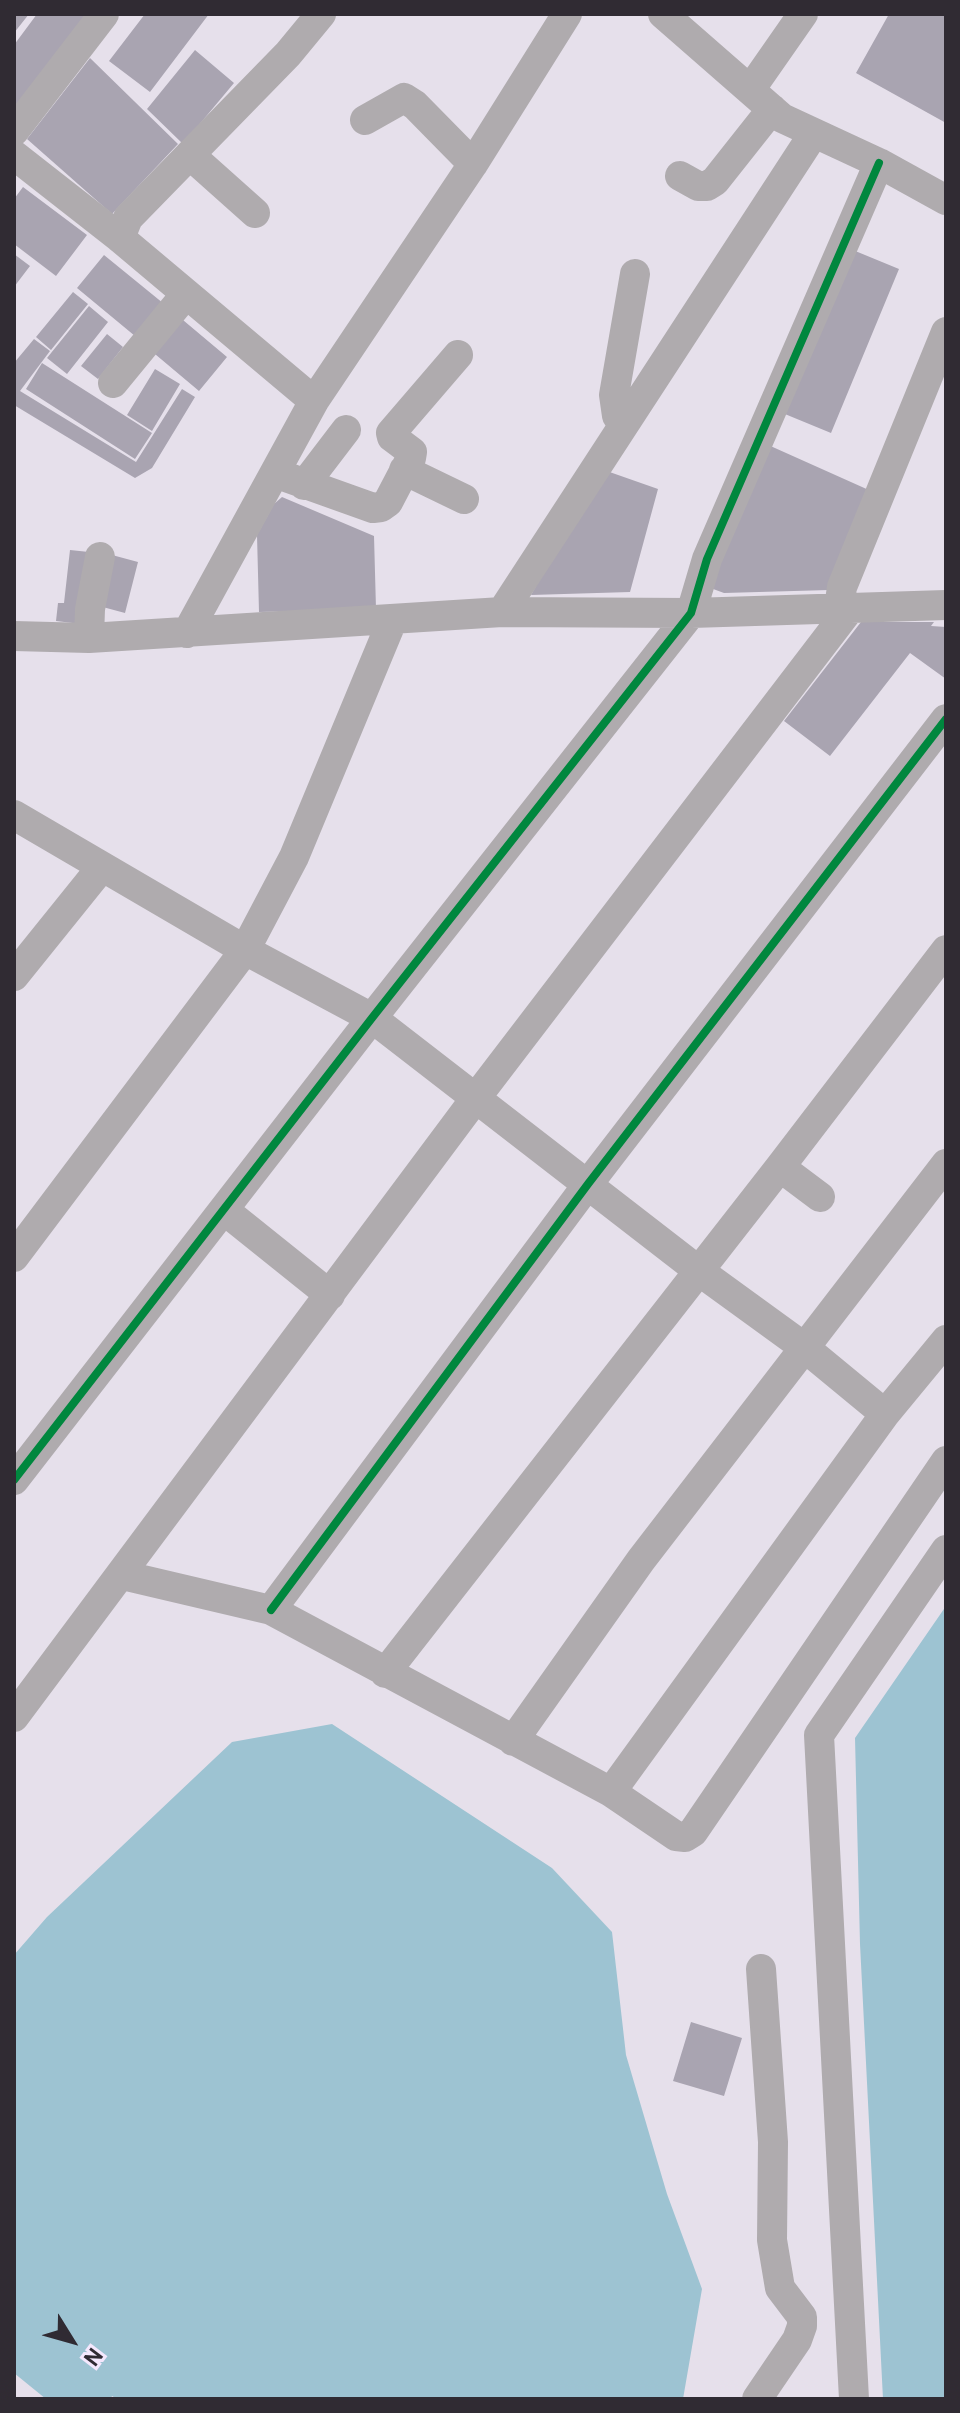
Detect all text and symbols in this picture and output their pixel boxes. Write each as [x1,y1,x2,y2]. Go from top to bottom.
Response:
north arrow [32,2301,112,2381]
text: N [76,2341,107,2370]

